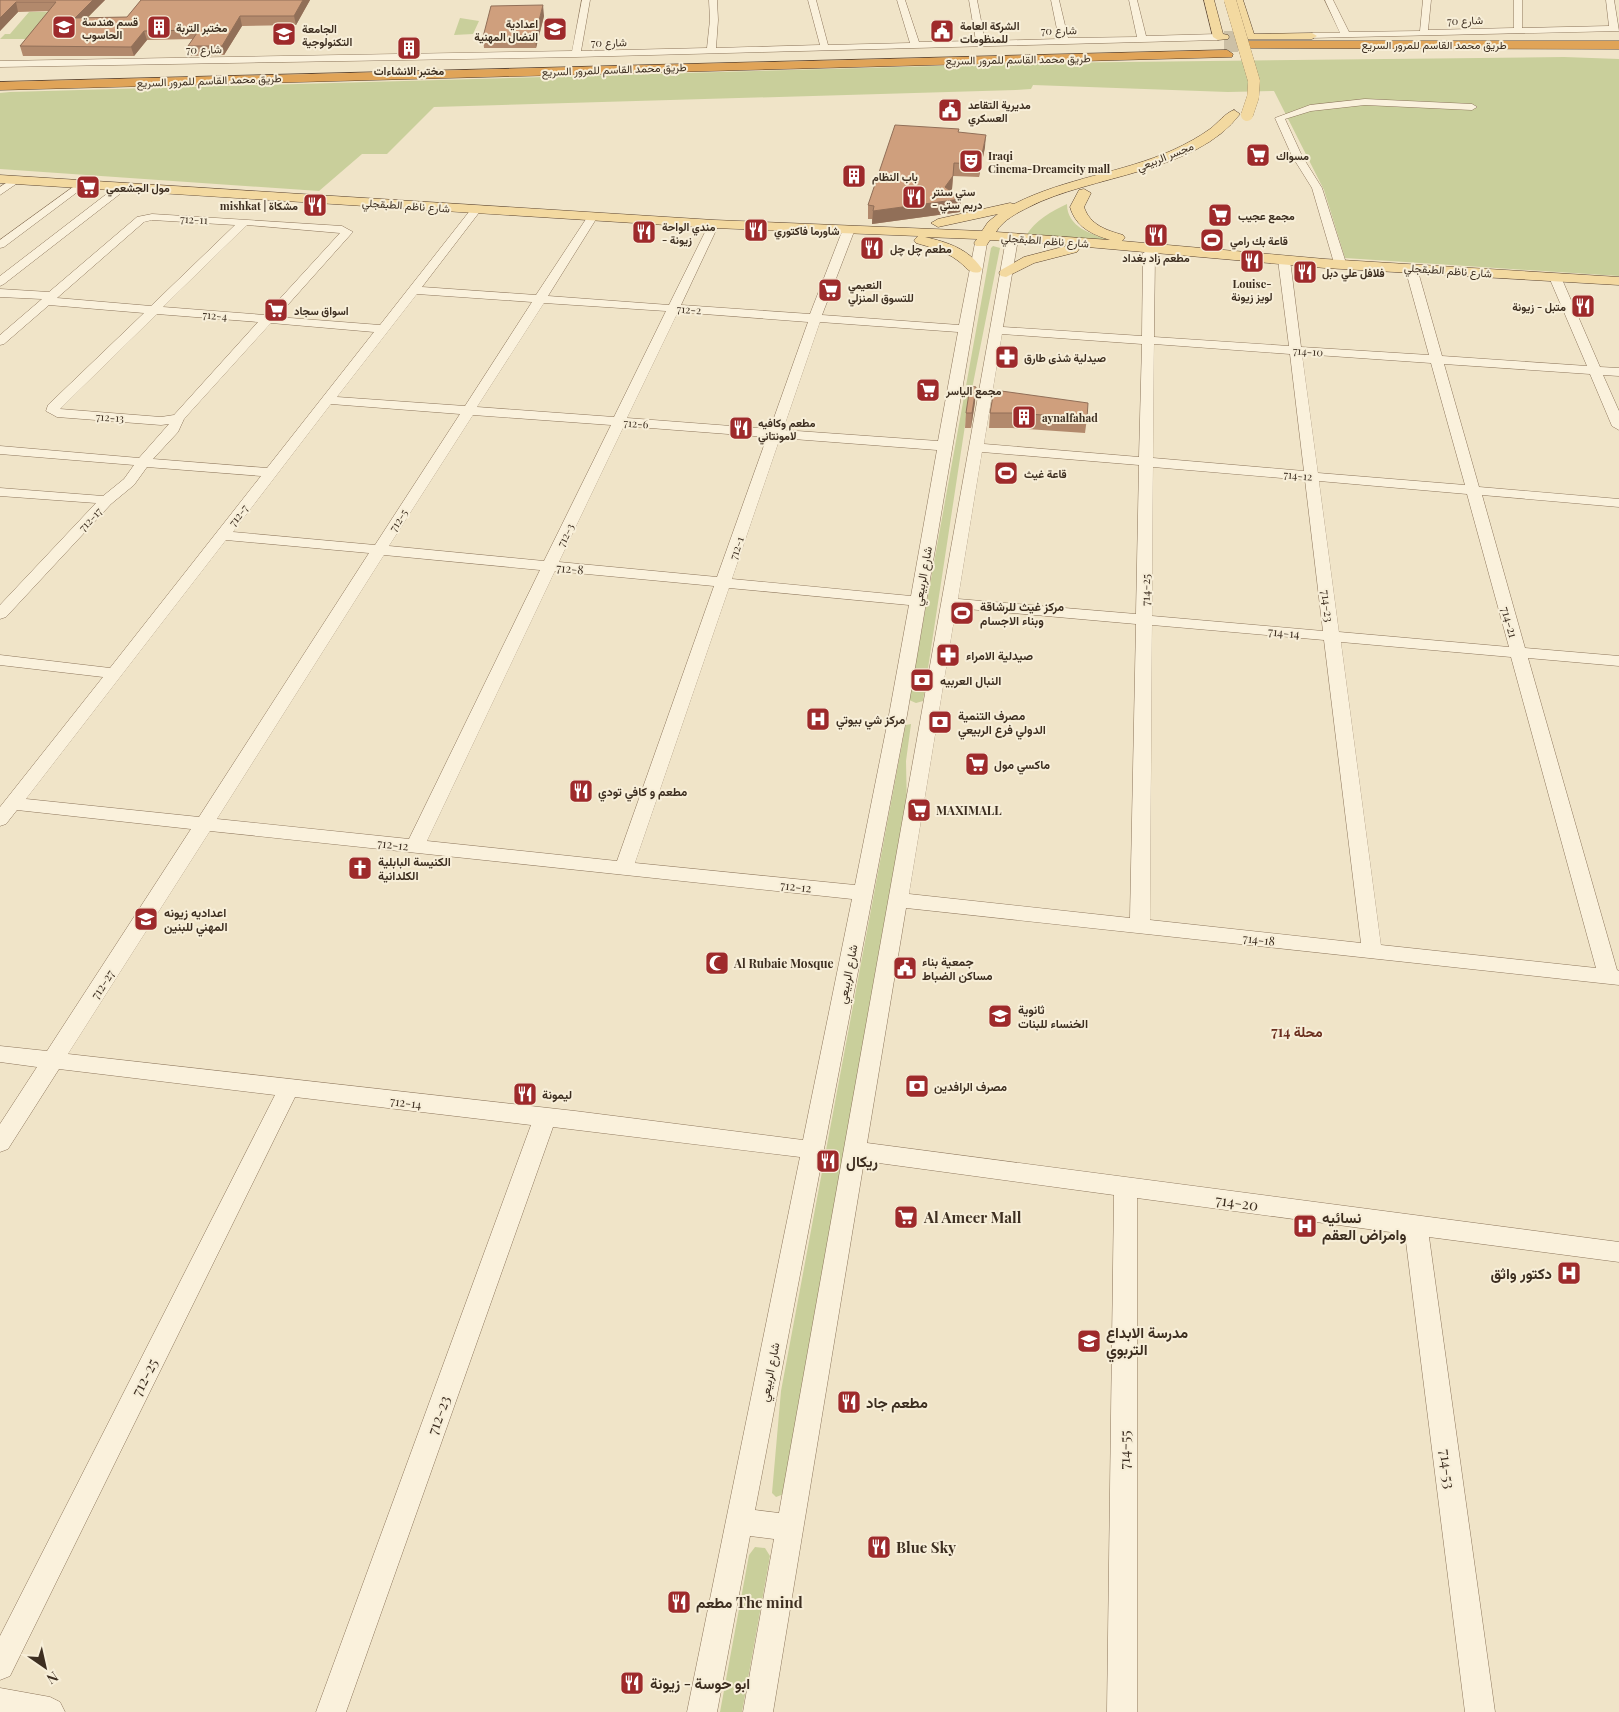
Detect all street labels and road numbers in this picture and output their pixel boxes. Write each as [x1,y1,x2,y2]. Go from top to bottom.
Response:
street label: شارع 70 [1447,12,1484,29]
street label: شارع 70 [1041,22,1077,39]
street label: شارع 70 [591,34,627,51]
street label: طريق محمد القاسم للمرور السريع [1361,37,1507,53]
street label: شارع 70 [186,41,222,58]
street label: طريق محمد القاسم للمرور السريع [945,50,1091,69]
street label: طريق محمد القاسم للمرور السريع [541,59,687,80]
street label: طريق محمد القاسم للمرور السريع [136,70,282,91]
street label: مجسر الربيعي [1134,138,1197,177]
street label: شارع ناظم الطبقجلي [361,194,451,219]
street label: 712-11 [180,211,208,227]
street label: شارع ناظم الطبقجلي [1000,229,1090,254]
street label: شارع ناظم الطبقجلي [1403,259,1493,284]
street label: 712-2 [676,301,702,317]
street label: 712-4 [202,306,229,324]
street label: 714-10 [1292,342,1324,360]
street label: 712-13 [95,409,125,425]
street label: 712-6 [623,415,649,431]
street label: 714-12 [1283,466,1313,484]
street label: 712-7 [225,501,252,529]
street label: 712-17 [75,503,105,534]
street label: 712-5 [385,506,411,534]
street label: 712-3 [553,521,577,549]
street label: 712-1 [725,535,747,561]
street label: شارع الربيعي [909,545,938,608]
street label: 712-8 [556,559,584,577]
street label: 714-25 [1137,574,1153,606]
street label: 714-23 [1318,589,1338,623]
street label: 714-21 [1498,605,1522,640]
street label: 714-14 [1268,623,1301,641]
street label: 712-12 [377,834,410,854]
street label: 712-12 [780,876,813,896]
street label: 714-18 [1242,929,1276,949]
street label: شارع الربيعي [833,943,864,1006]
street label: 712-27 [87,966,117,1002]
street label: 712-14 [389,1092,423,1112]
street label: 714-20 [1214,1189,1260,1215]
street label: شارع الربيعي [755,1341,786,1404]
street label: 712-25 [126,1355,162,1399]
street label: 712-23 [422,1392,454,1437]
street label: 714-55 [1114,1430,1134,1470]
street label: 714-53 [1436,1448,1460,1490]

